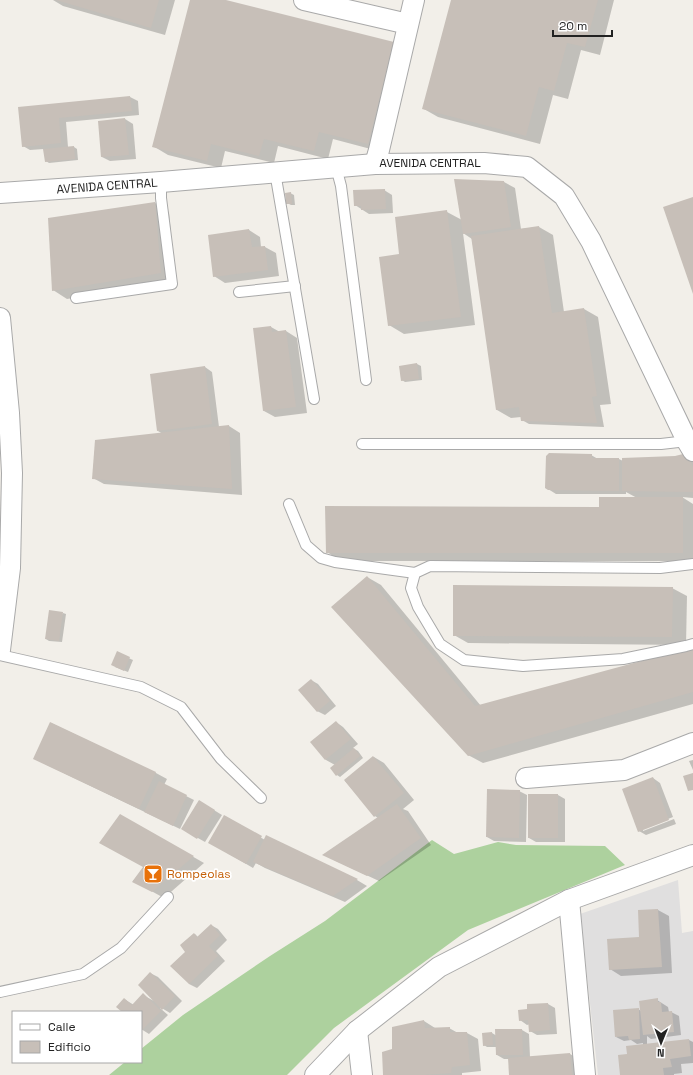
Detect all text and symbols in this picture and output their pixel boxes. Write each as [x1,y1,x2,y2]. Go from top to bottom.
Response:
scale bar [553,12,612,38]
text: 20 m [559,18,587,34]
street label: AVENIDA CENTRAL [379,155,481,171]
street label: AVENIDA CENTRAL [56,174,159,198]
bar icon: Rompeolas [142,863,164,885]
place label: Rompeolas [167,866,231,882]
legend [12,1011,142,1063]
text: Calle [48,1019,76,1035]
north arrow [641,1023,681,1063]
text: Edificio [48,1039,91,1055]
text: N [657,1046,665,1060]

